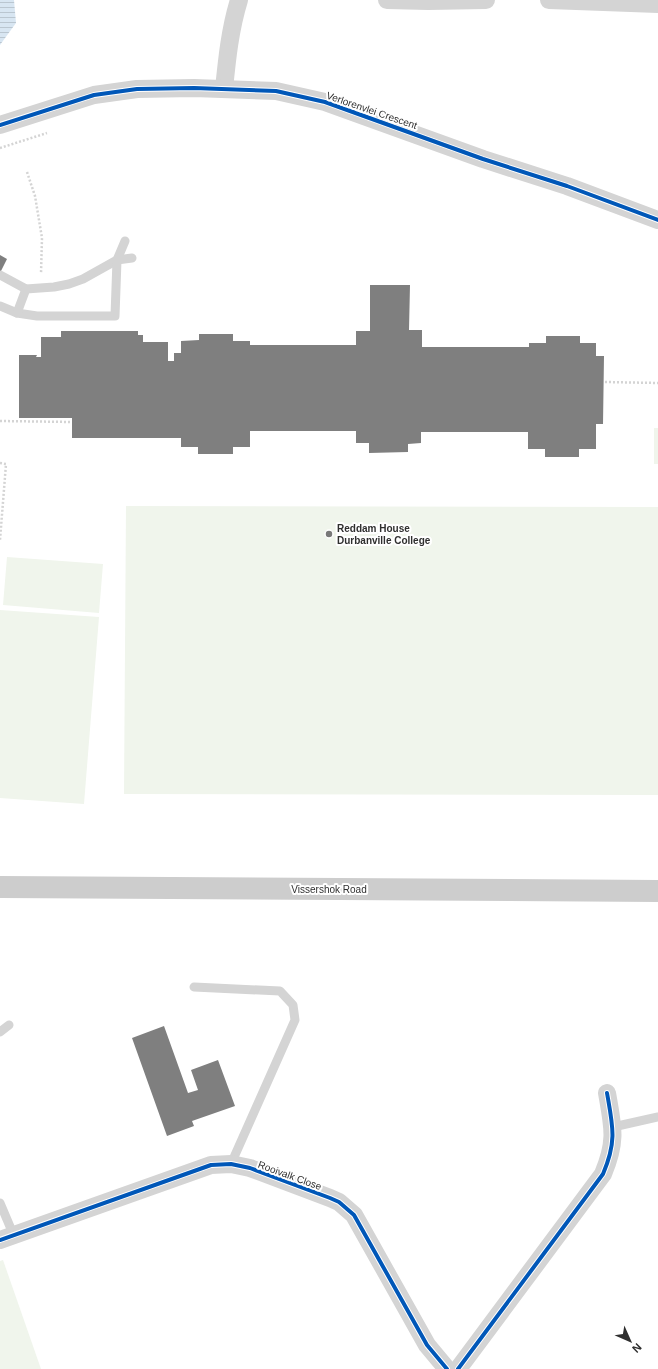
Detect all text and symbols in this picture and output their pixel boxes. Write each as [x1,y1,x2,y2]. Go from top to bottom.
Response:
street label: Verlorenvlei Crescent [325,90,419,131]
place label: Reddam House Durbanville College [337,523,431,546]
marker: Reddam House Durbanville College [324,529,334,539]
street label: Vissershok Road [291,884,367,895]
street label: Rooivalk Close [257,1159,323,1192]
north arrow [610,1321,650,1361]
text: N [630,1341,644,1355]

